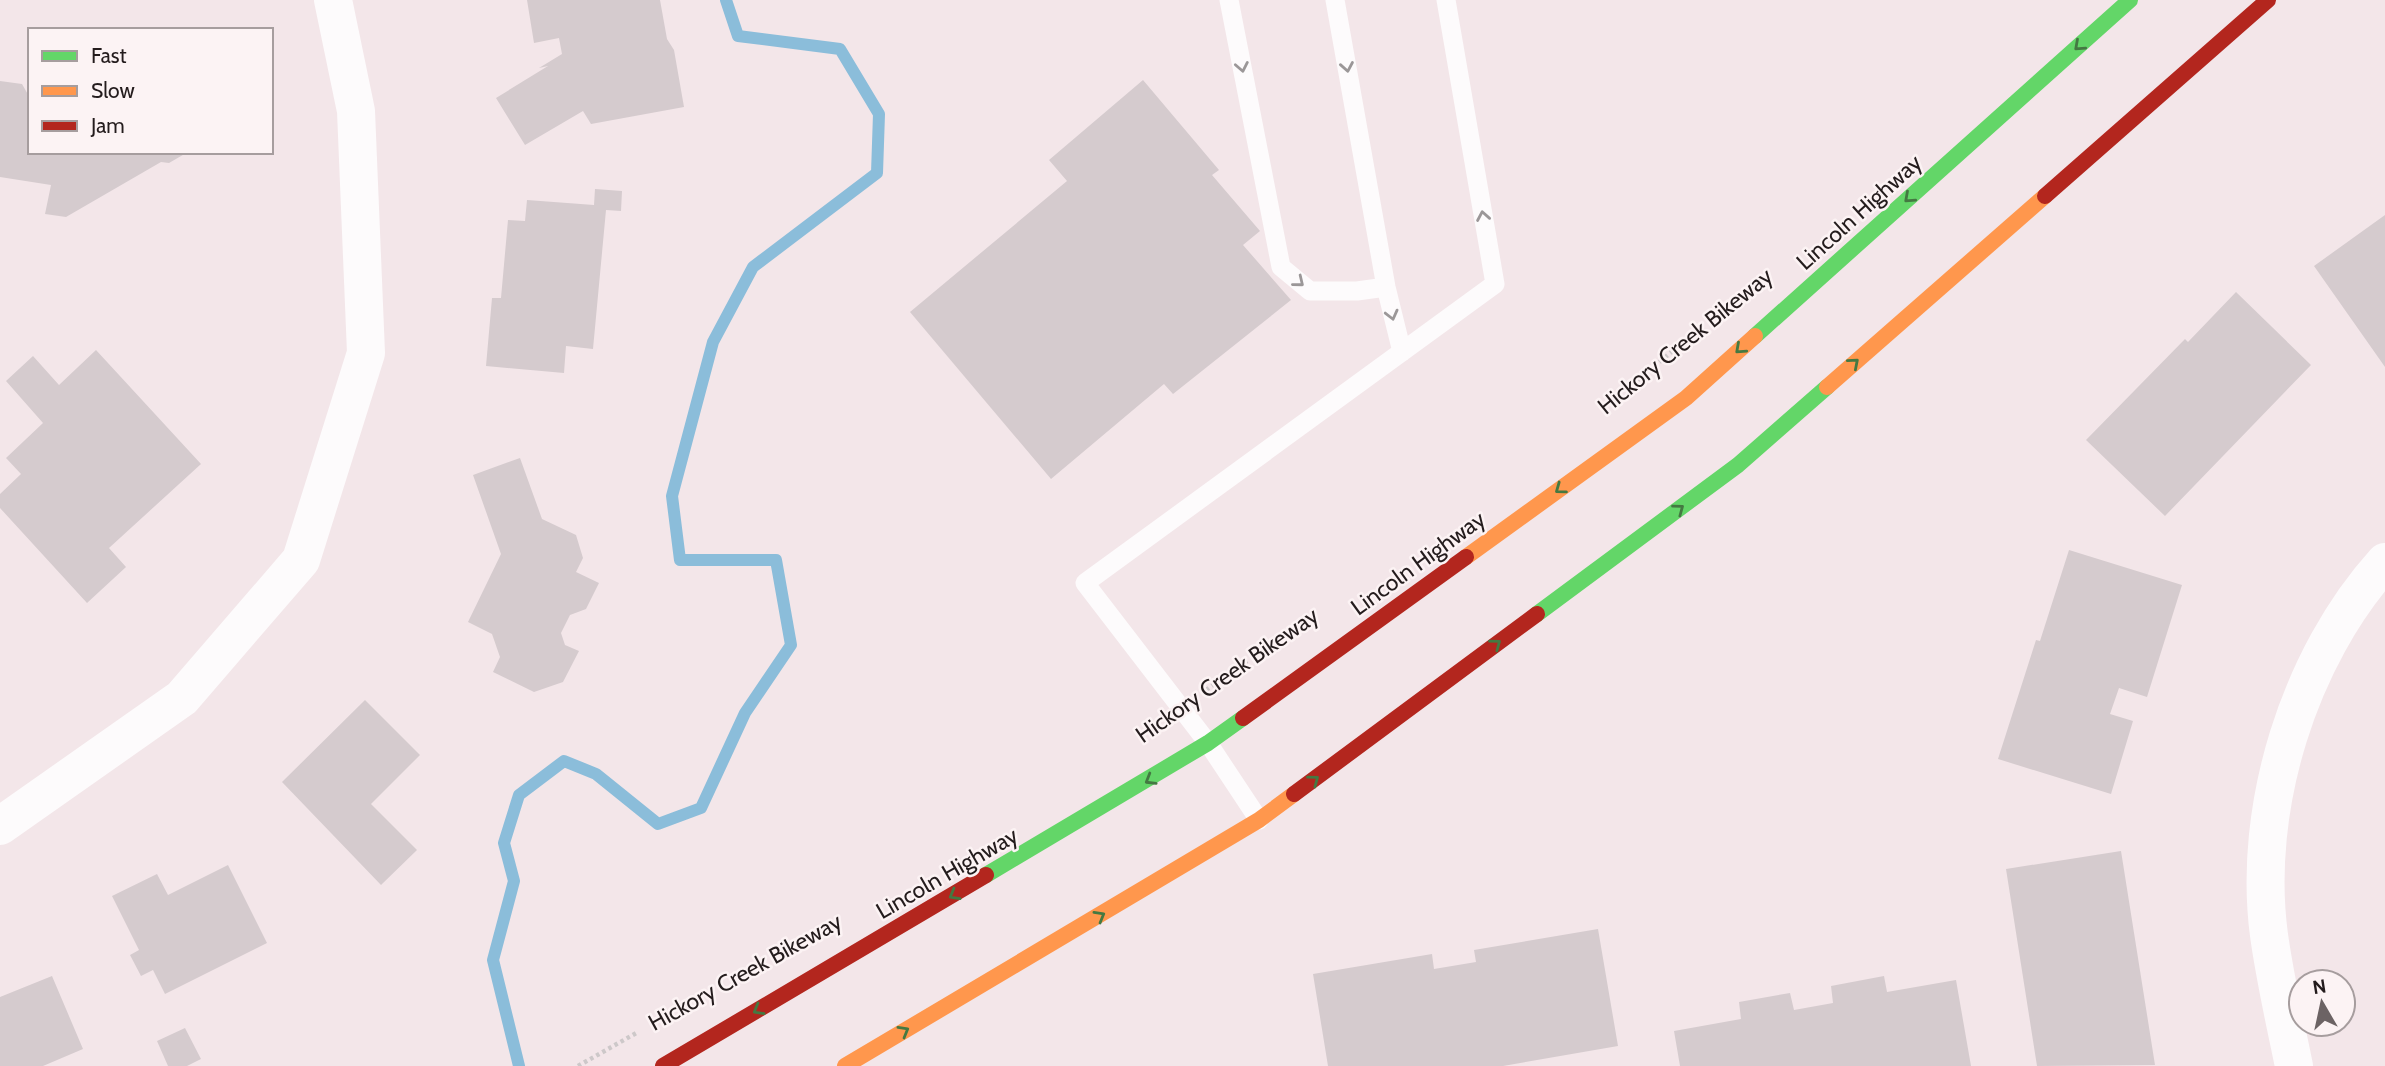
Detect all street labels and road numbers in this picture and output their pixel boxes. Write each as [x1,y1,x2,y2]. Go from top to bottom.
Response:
street label: Lincoln Highway [1791,148,1928,276]
street label: Hickory Creek Bikeway [1592,262,1778,420]
street label: Lincoln Highway [1345,505,1491,621]
street label: Hickory Creek Bikeway [1130,601,1324,749]
street label: Lincoln Highway [871,821,1023,925]
street label: Hickory Creek Bikeway [643,907,847,1037]

